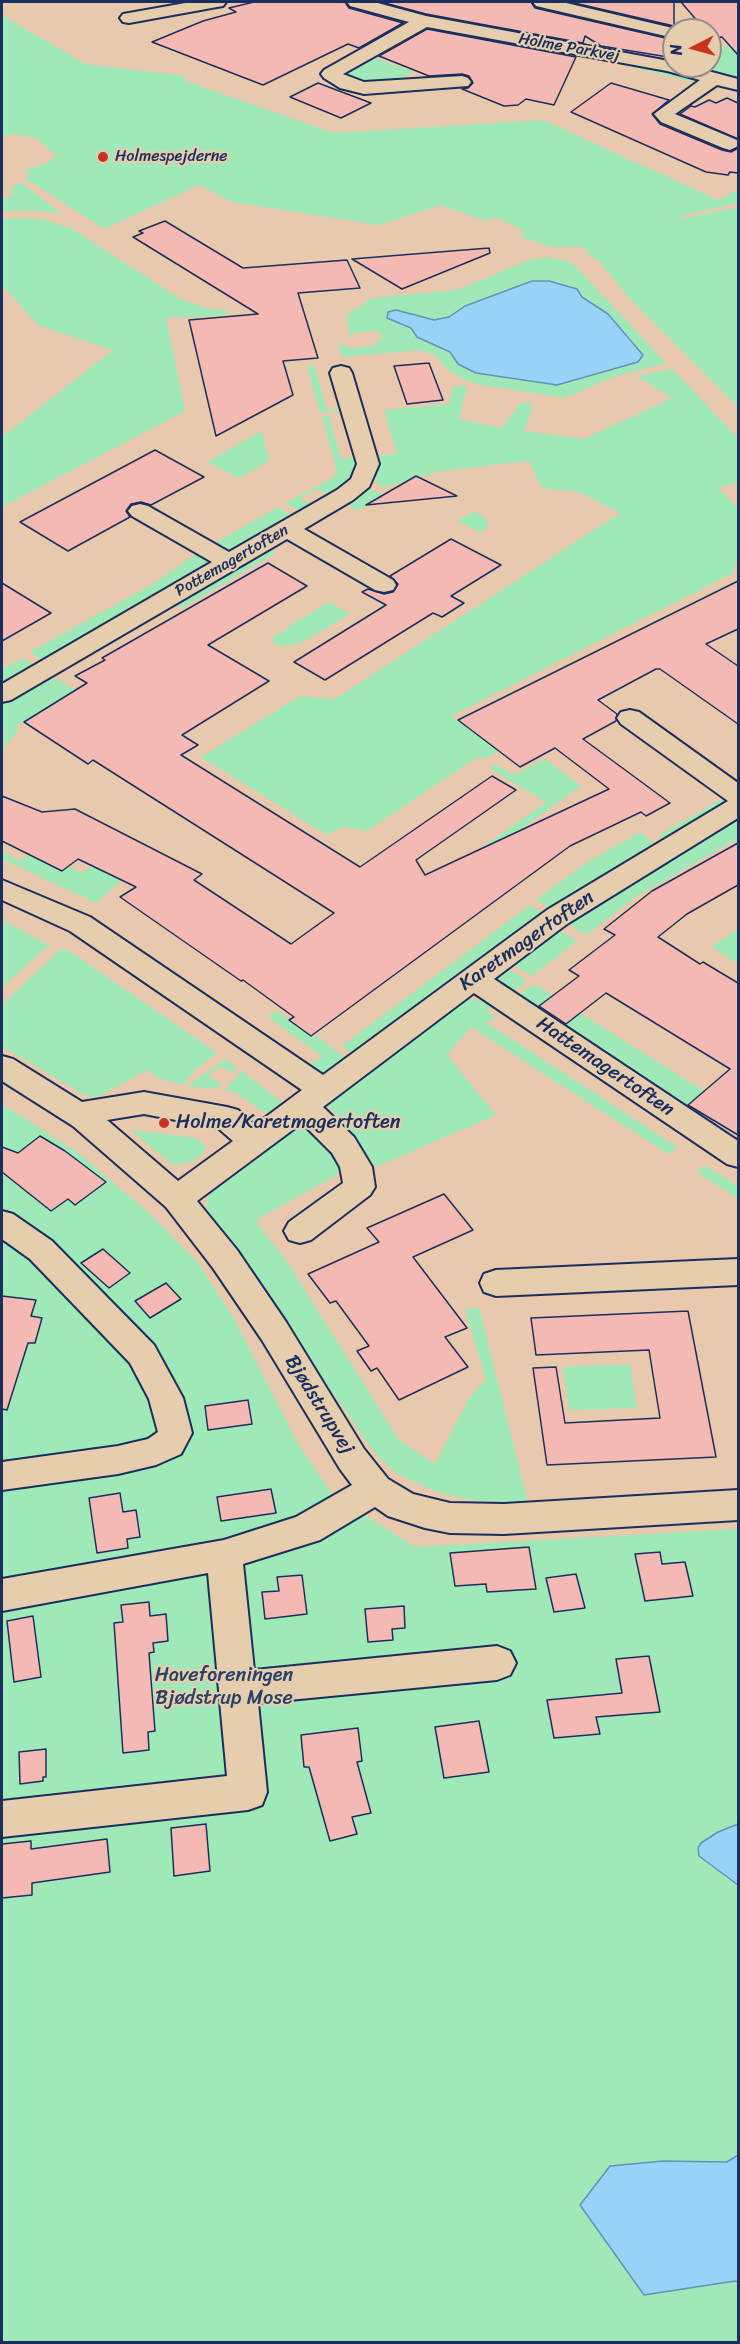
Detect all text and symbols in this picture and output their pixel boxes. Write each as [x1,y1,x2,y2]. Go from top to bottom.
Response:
north arrow [662,18,722,78]
street label: Holme Parkvej [517,30,621,66]
text: N [661,43,691,57]
place label: Holmespejderne [115,147,228,167]
marker: Holmespejderne [96,150,110,164]
street label: Pottemagertoften [172,521,292,601]
street label: Karetmagertoften [455,886,599,996]
street label: Hattemagertoften [531,1012,679,1122]
place label: Holme/Karetmagertoften [176,1111,400,1135]
marker: Holme/Karetmagertoften [157,1116,171,1130]
street label: Bjødstrupvej [279,1351,359,1459]
park label: Haveforeningen Bjødstrup Mose [155,1664,293,1711]

